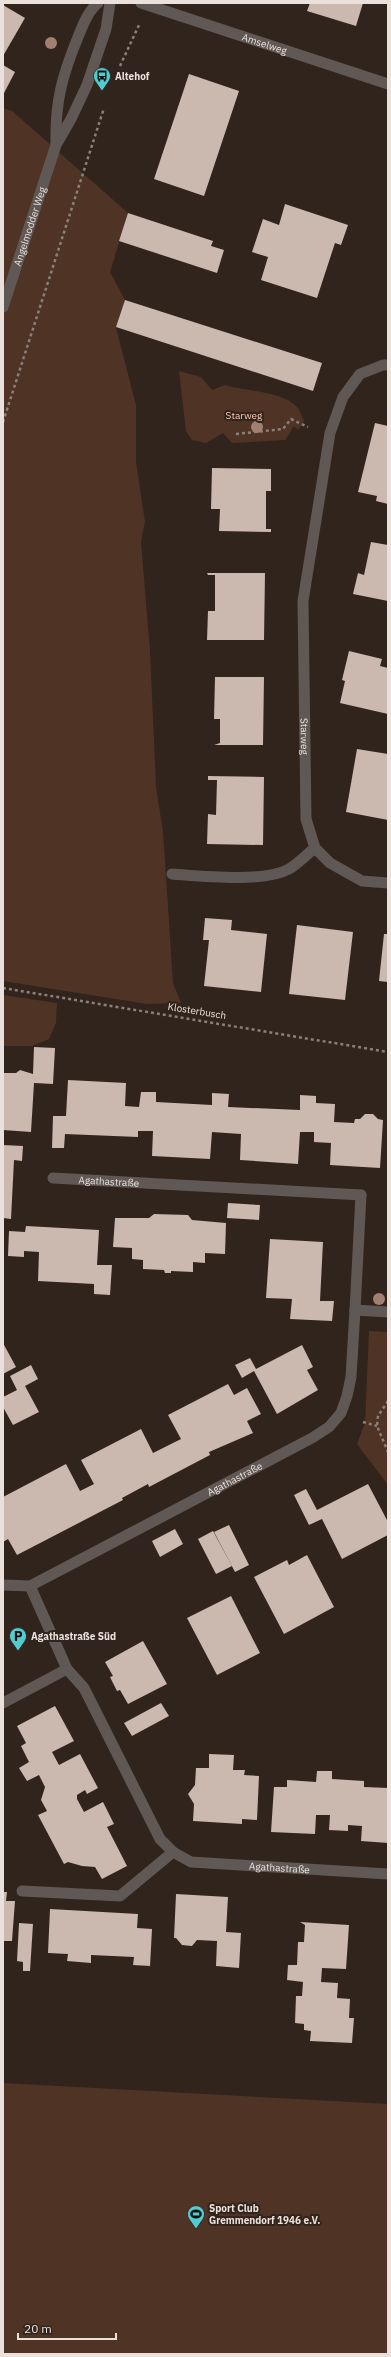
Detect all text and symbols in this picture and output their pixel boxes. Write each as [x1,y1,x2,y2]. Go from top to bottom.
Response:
street label: Amselweg [240,30,289,57]
bus stop icon: Altehof [92,66,112,91]
place label: Altehof [115,70,150,83]
street label: Angelmodder Weg [10,184,49,268]
park label: Starweg [226,409,263,422]
street label: Starweg [298,718,312,755]
street label: Klosterbusch [167,1000,227,1022]
street label: Agathastraße [78,1173,140,1189]
street label: Agathastraße [205,1459,265,1499]
parking icon: Agathastraße Süd [8,1626,28,1651]
place label: Agathastraße Süd [31,1630,116,1643]
street label: Agathastraße [249,1859,311,1876]
place label: Sport Club Gremmendorf 1946 e.V. [209,2202,320,2227]
sports icon: Sport Club Gremmendorf 1946 e.V. [186,2204,206,2229]
scale bar [18,2315,116,2341]
text: 20 m [24,2321,52,2336]

